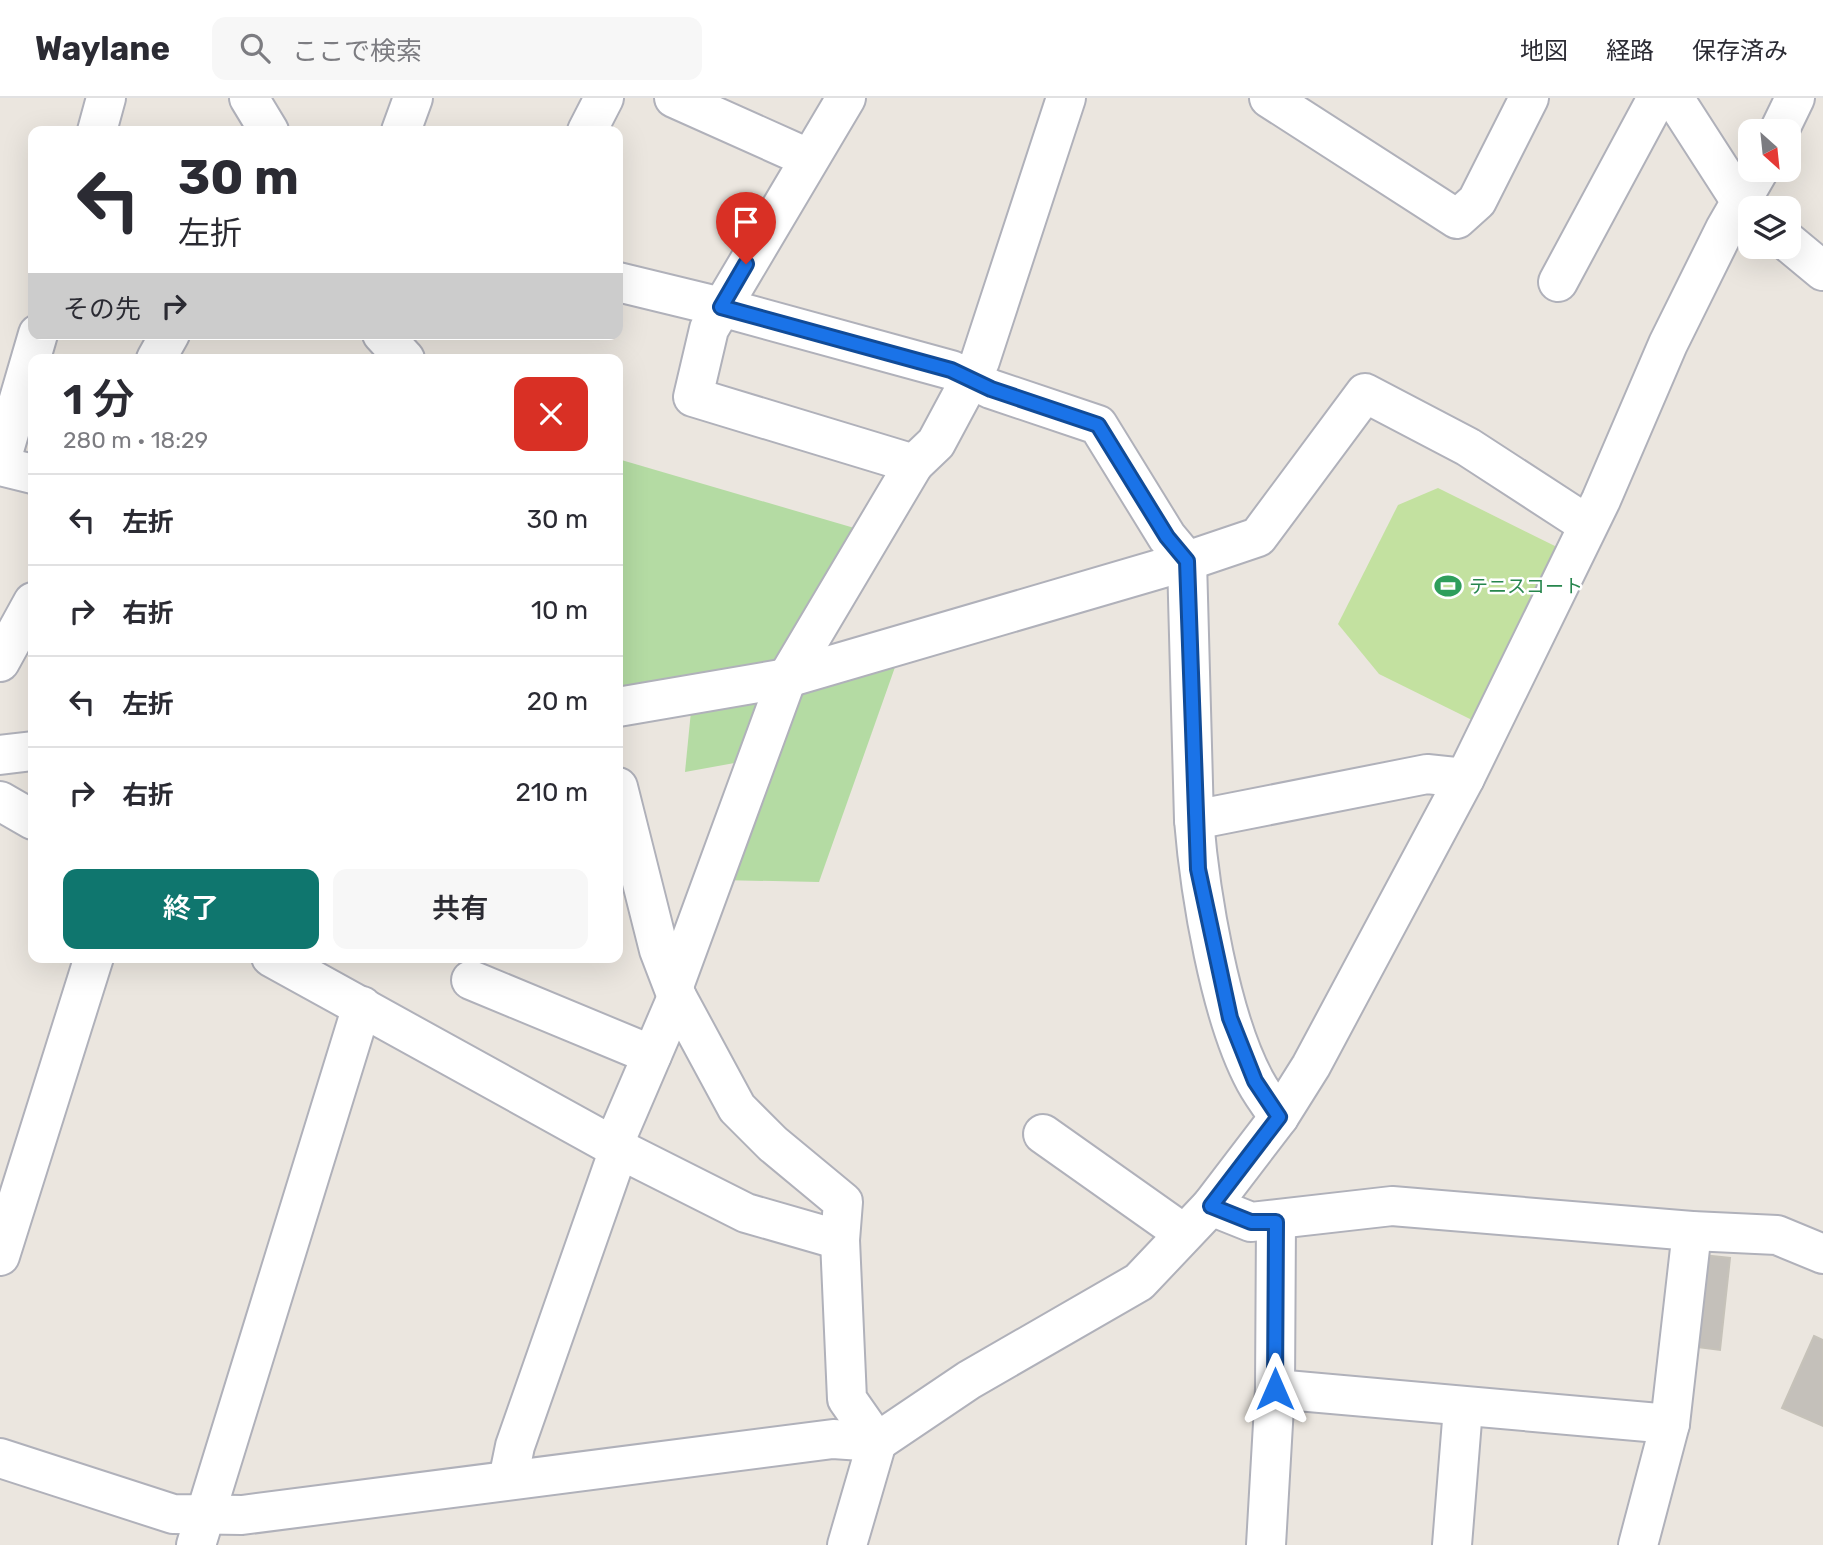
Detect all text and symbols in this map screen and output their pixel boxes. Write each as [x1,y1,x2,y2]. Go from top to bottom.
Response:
search box [212,17,702,80]
text: Waylane [35,29,170,68]
icon: search [236,29,274,67]
text: ここで検索 [292,36,422,67]
text: 地図 [1520,37,1568,65]
text: 経路 [1606,37,1654,65]
text: 保存済み [1692,37,1788,65]
north arrow [1738,119,1801,182]
map controls [1738,119,1801,259]
text: 30 m [178,148,299,206]
icon: left [63,154,154,245]
pin [716,192,776,264]
button: layers [1738,196,1801,259]
icon: arrive [727,203,765,241]
text: 左折 [178,214,242,252]
icon: right [155,287,193,325]
text: その先 [63,294,141,325]
text: 1 分 [63,375,134,425]
button: close [514,377,588,451]
text: 280 m · 18:29 [63,426,208,454]
icon: left [63,501,101,539]
text: 30 m [526,504,588,535]
text: 左折 [122,507,174,538]
sports icon: テニスコート [1433,571,1463,601]
place label: テニスコート [1469,575,1583,598]
icon: right [63,592,101,630]
text: 10 m [531,595,588,626]
text: 右折 [122,598,174,629]
icon: left [63,683,101,721]
text: 20 m [527,686,588,717]
text: 左折 [122,689,174,720]
icon: right [63,774,101,812]
text: 210 m [516,777,588,808]
text: 右折 [122,780,174,811]
button: 終了 [63,869,319,949]
button: 共有 [333,869,588,949]
position arrow [1238,1352,1312,1426]

